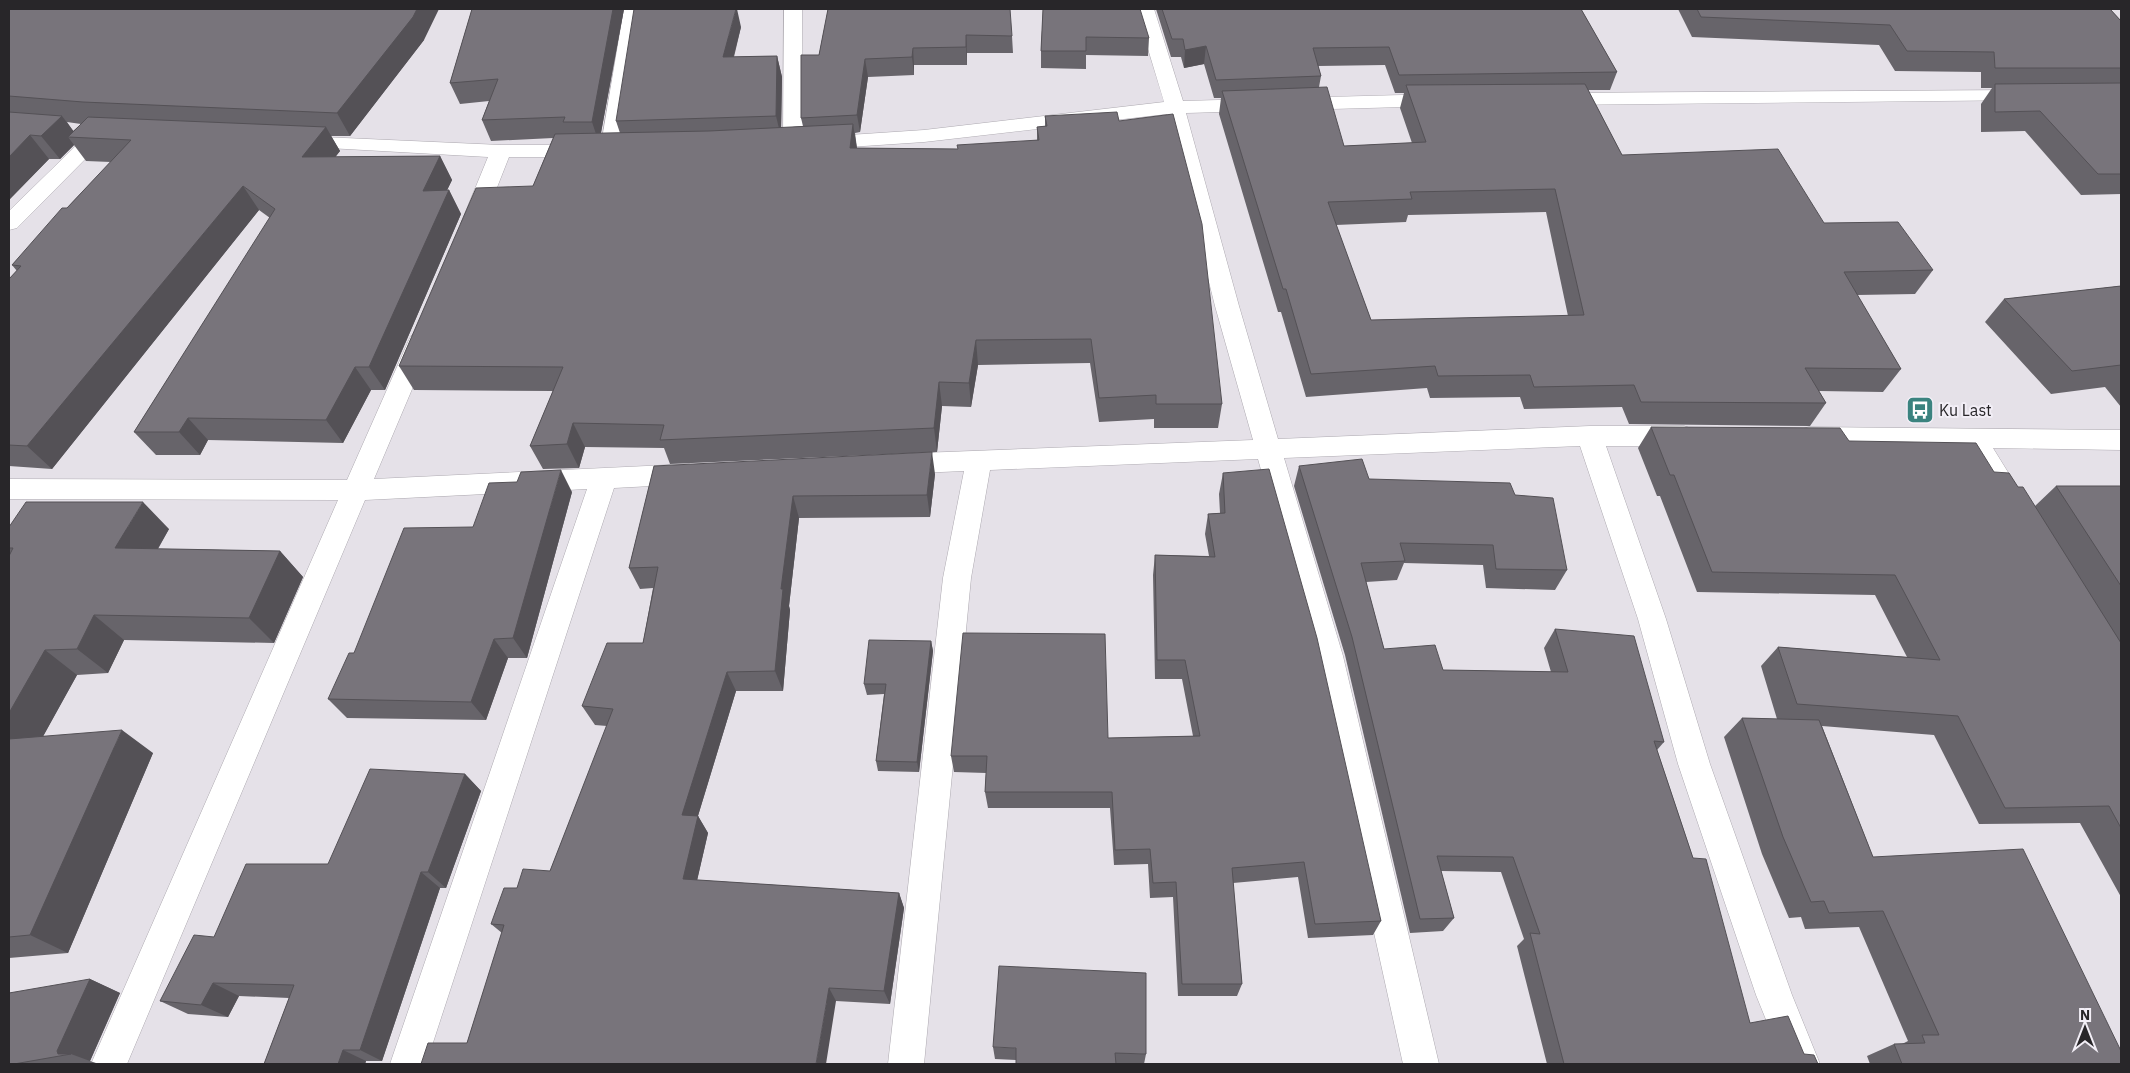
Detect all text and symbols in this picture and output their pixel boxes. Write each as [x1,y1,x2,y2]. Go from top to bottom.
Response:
bus stop icon: Ku Last [1905,395,1935,425]
place label: Ku Last [1939,400,1992,420]
north arrow [2060,1003,2110,1053]
text: N [2080,1006,2090,1024]

